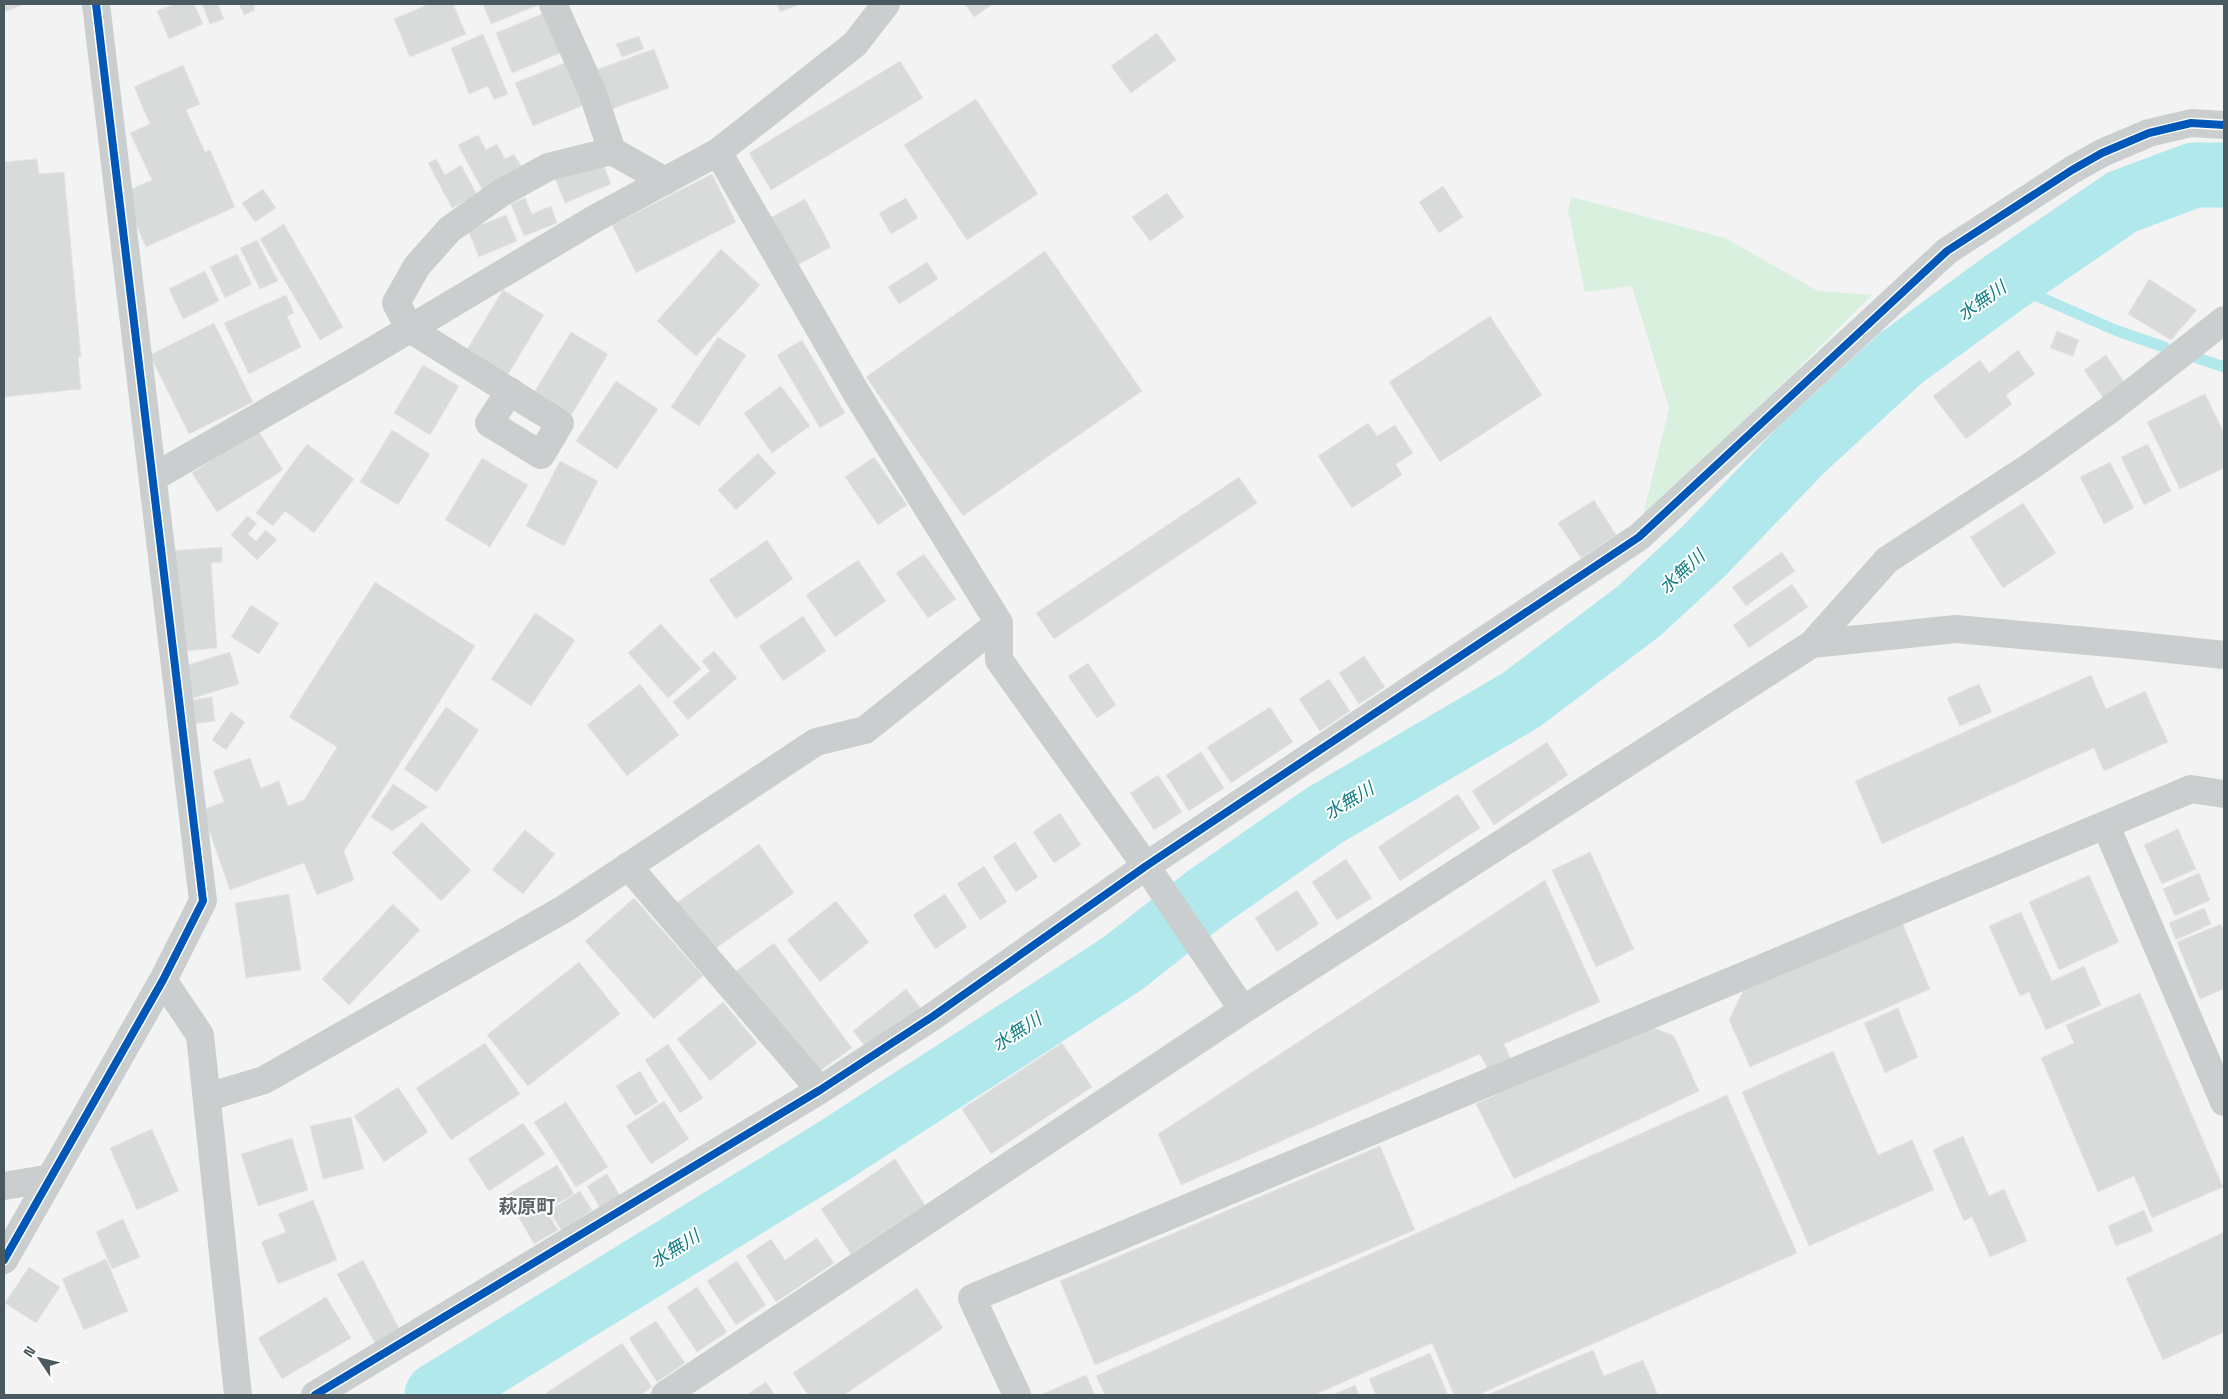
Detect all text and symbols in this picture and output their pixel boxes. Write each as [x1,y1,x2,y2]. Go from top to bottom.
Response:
water label: 水無川 [1953,275,2012,325]
water label: 水無川 [1654,543,1711,598]
water label: 水無川 [1320,776,1380,824]
water label: 水無川 [988,1006,1047,1056]
district label: 萩原町 [498,1194,556,1219]
water label: 水無川 [646,1223,705,1273]
north arrow [15,1334,65,1384]
text: N [19,1343,39,1361]

